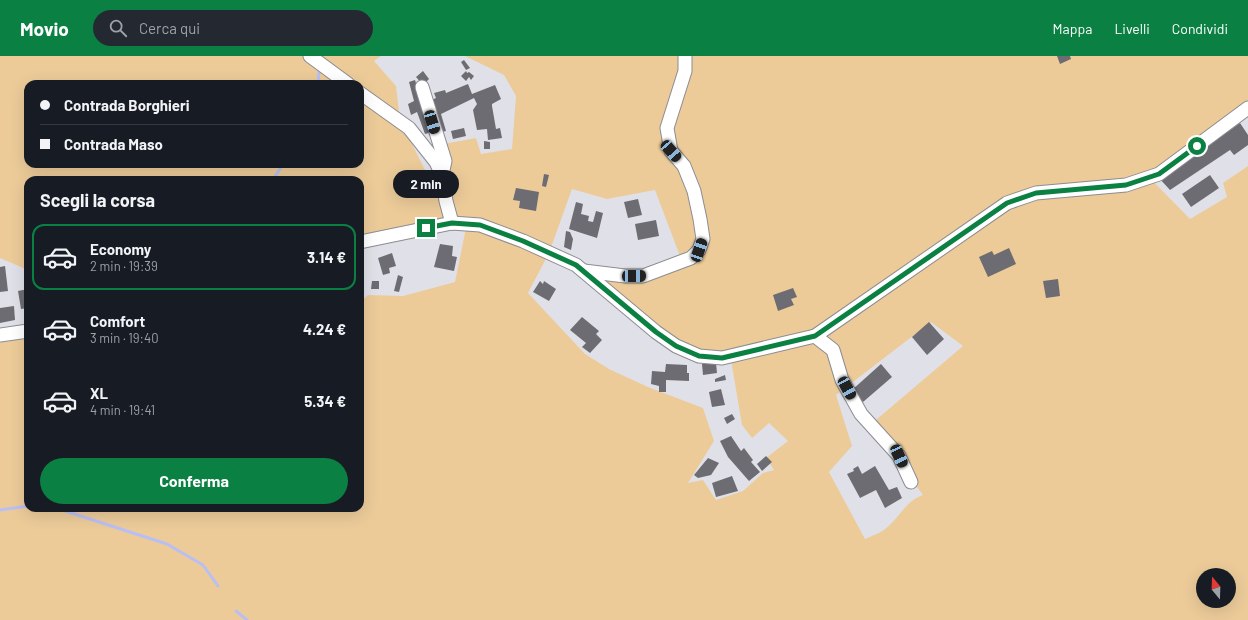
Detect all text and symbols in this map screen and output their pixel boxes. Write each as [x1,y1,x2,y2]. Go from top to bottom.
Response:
search box [93,10,373,46]
text: Movio [20,17,69,40]
icon: search [107,17,129,39]
text: Cerca qui [139,19,200,37]
text: Mappa [1053,20,1092,37]
text: Livelli [1114,20,1150,37]
text: Condividi [1172,20,1228,37]
text: Contrada Borghieri [64,96,190,114]
car [423,109,441,135]
text: Contrada Maso [64,135,163,153]
route start [1188,137,1206,155]
car [659,138,683,164]
callout: 2 min [393,170,459,198]
text: 2 min [410,176,442,192]
text: Scegli la corsa [40,189,155,211]
route end [417,219,435,237]
car [689,237,709,263]
icon: car [42,239,78,275]
text: Economy [90,240,151,258]
text: 3.14 € [307,248,346,266]
text: 2 min · 19:39 [90,258,158,274]
car [622,270,646,282]
icon: car [42,311,78,347]
text: Comfort [90,312,145,330]
text: 4.24 € [303,320,346,338]
text: 3 min · 19:40 [90,330,159,346]
car [836,375,858,401]
icon: car [42,383,78,419]
text: XL [90,384,108,402]
text: 5.34 € [304,392,346,410]
text: 4 min · 19:41 [90,402,155,418]
car [888,443,910,469]
button: Conferma [40,458,348,504]
north arrow [1196,568,1236,608]
map controls [1196,568,1236,608]

